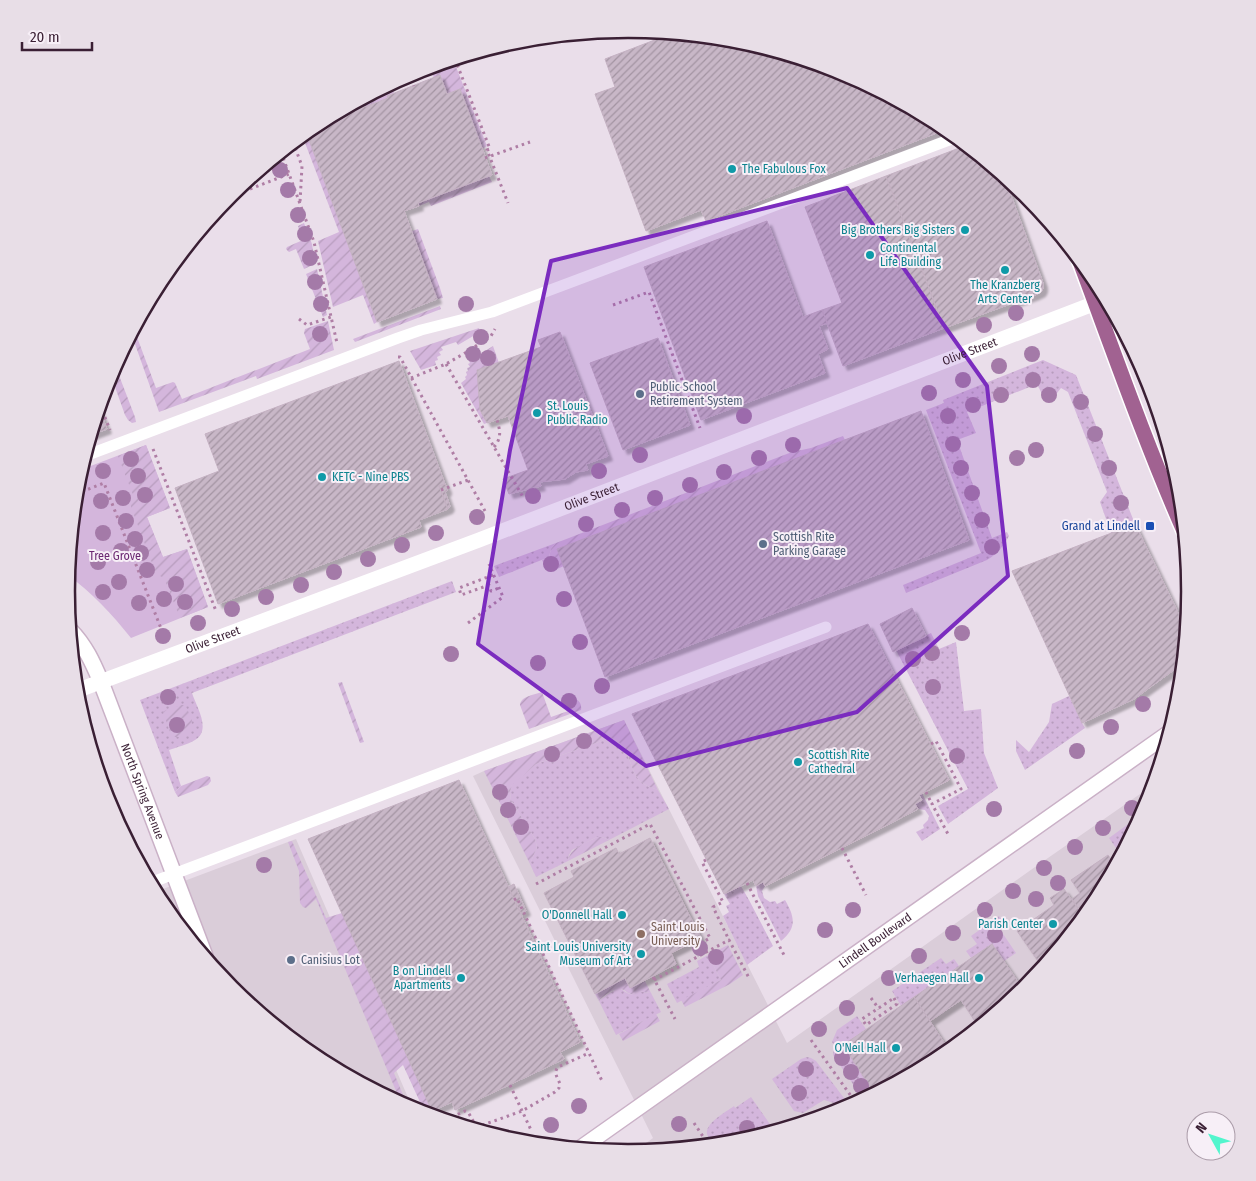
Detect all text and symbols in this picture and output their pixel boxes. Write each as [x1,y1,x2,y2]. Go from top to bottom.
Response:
scale bar [22,20,92,52]
text: 20 m [30,28,60,46]
place label: The Fabulous Fox [742,162,826,176]
marker: The Fabulous Fox [726,163,738,175]
place label: Big Brothers Big Sisters [841,223,955,237]
marker: Big Brothers Big Sisters [959,224,971,236]
place label: Continental Life Building [880,241,941,269]
marker: Continental Life Building [864,249,876,261]
marker: The Kranzberg Arts Center [999,264,1011,276]
place label: The Kranzberg Arts Center [970,278,1040,306]
street label: Olive Street [940,335,999,368]
place label: Public School Retirement System [650,380,742,408]
marker: Public School Retirement System [634,388,646,400]
place label: St. Louis Public Radio [547,399,608,427]
marker: St. Louis Public Radio [531,407,543,419]
place label: KETC - Nine PBS [332,470,409,484]
marker: KETC - Nine PBS [316,471,328,483]
street label: Olive Street [562,480,621,514]
place label: Grand at Lindell [1062,519,1140,533]
marker: Grand at Lindell [1144,520,1156,532]
place label: Scottish Rite Parking Garage [773,530,846,558]
marker: Scottish Rite Parking Garage [757,538,769,550]
park label: Tree Grove [89,549,141,563]
street label: Olive Street [183,623,242,656]
street label: North Spring Avenue [118,742,167,841]
place label: Scottish Rite Cathedral [808,748,870,776]
marker: Scottish Rite Cathedral [792,756,804,768]
place label: O'Donnell Hall [542,908,612,922]
marker: O'Donnell Hall [616,909,628,921]
street label: Lindell Boulevard [836,910,914,971]
place label: Parish Center [978,917,1044,931]
marker: Parish Center [1047,918,1059,930]
place label: Saint Louis University [651,920,705,948]
marker: Saint Louis University [635,928,647,940]
place label: Saint Louis University Museum of Art [525,940,632,968]
marker: Saint Louis University Museum of Art [635,948,647,960]
place label: Canisius Lot [301,953,360,967]
marker: Canisius Lot [285,954,297,966]
place label: B on Lindell Apartments [393,964,451,992]
place label: Verhaegen Hall [895,971,969,985]
marker: B on Lindell Apartments [455,972,467,984]
marker: Verhaegen Hall [973,972,985,984]
place label: O'Neil Hall [834,1041,886,1055]
marker: O'Neil Hall [890,1042,902,1054]
north arrow [1186,1111,1236,1161]
text: N [1192,1119,1211,1137]

